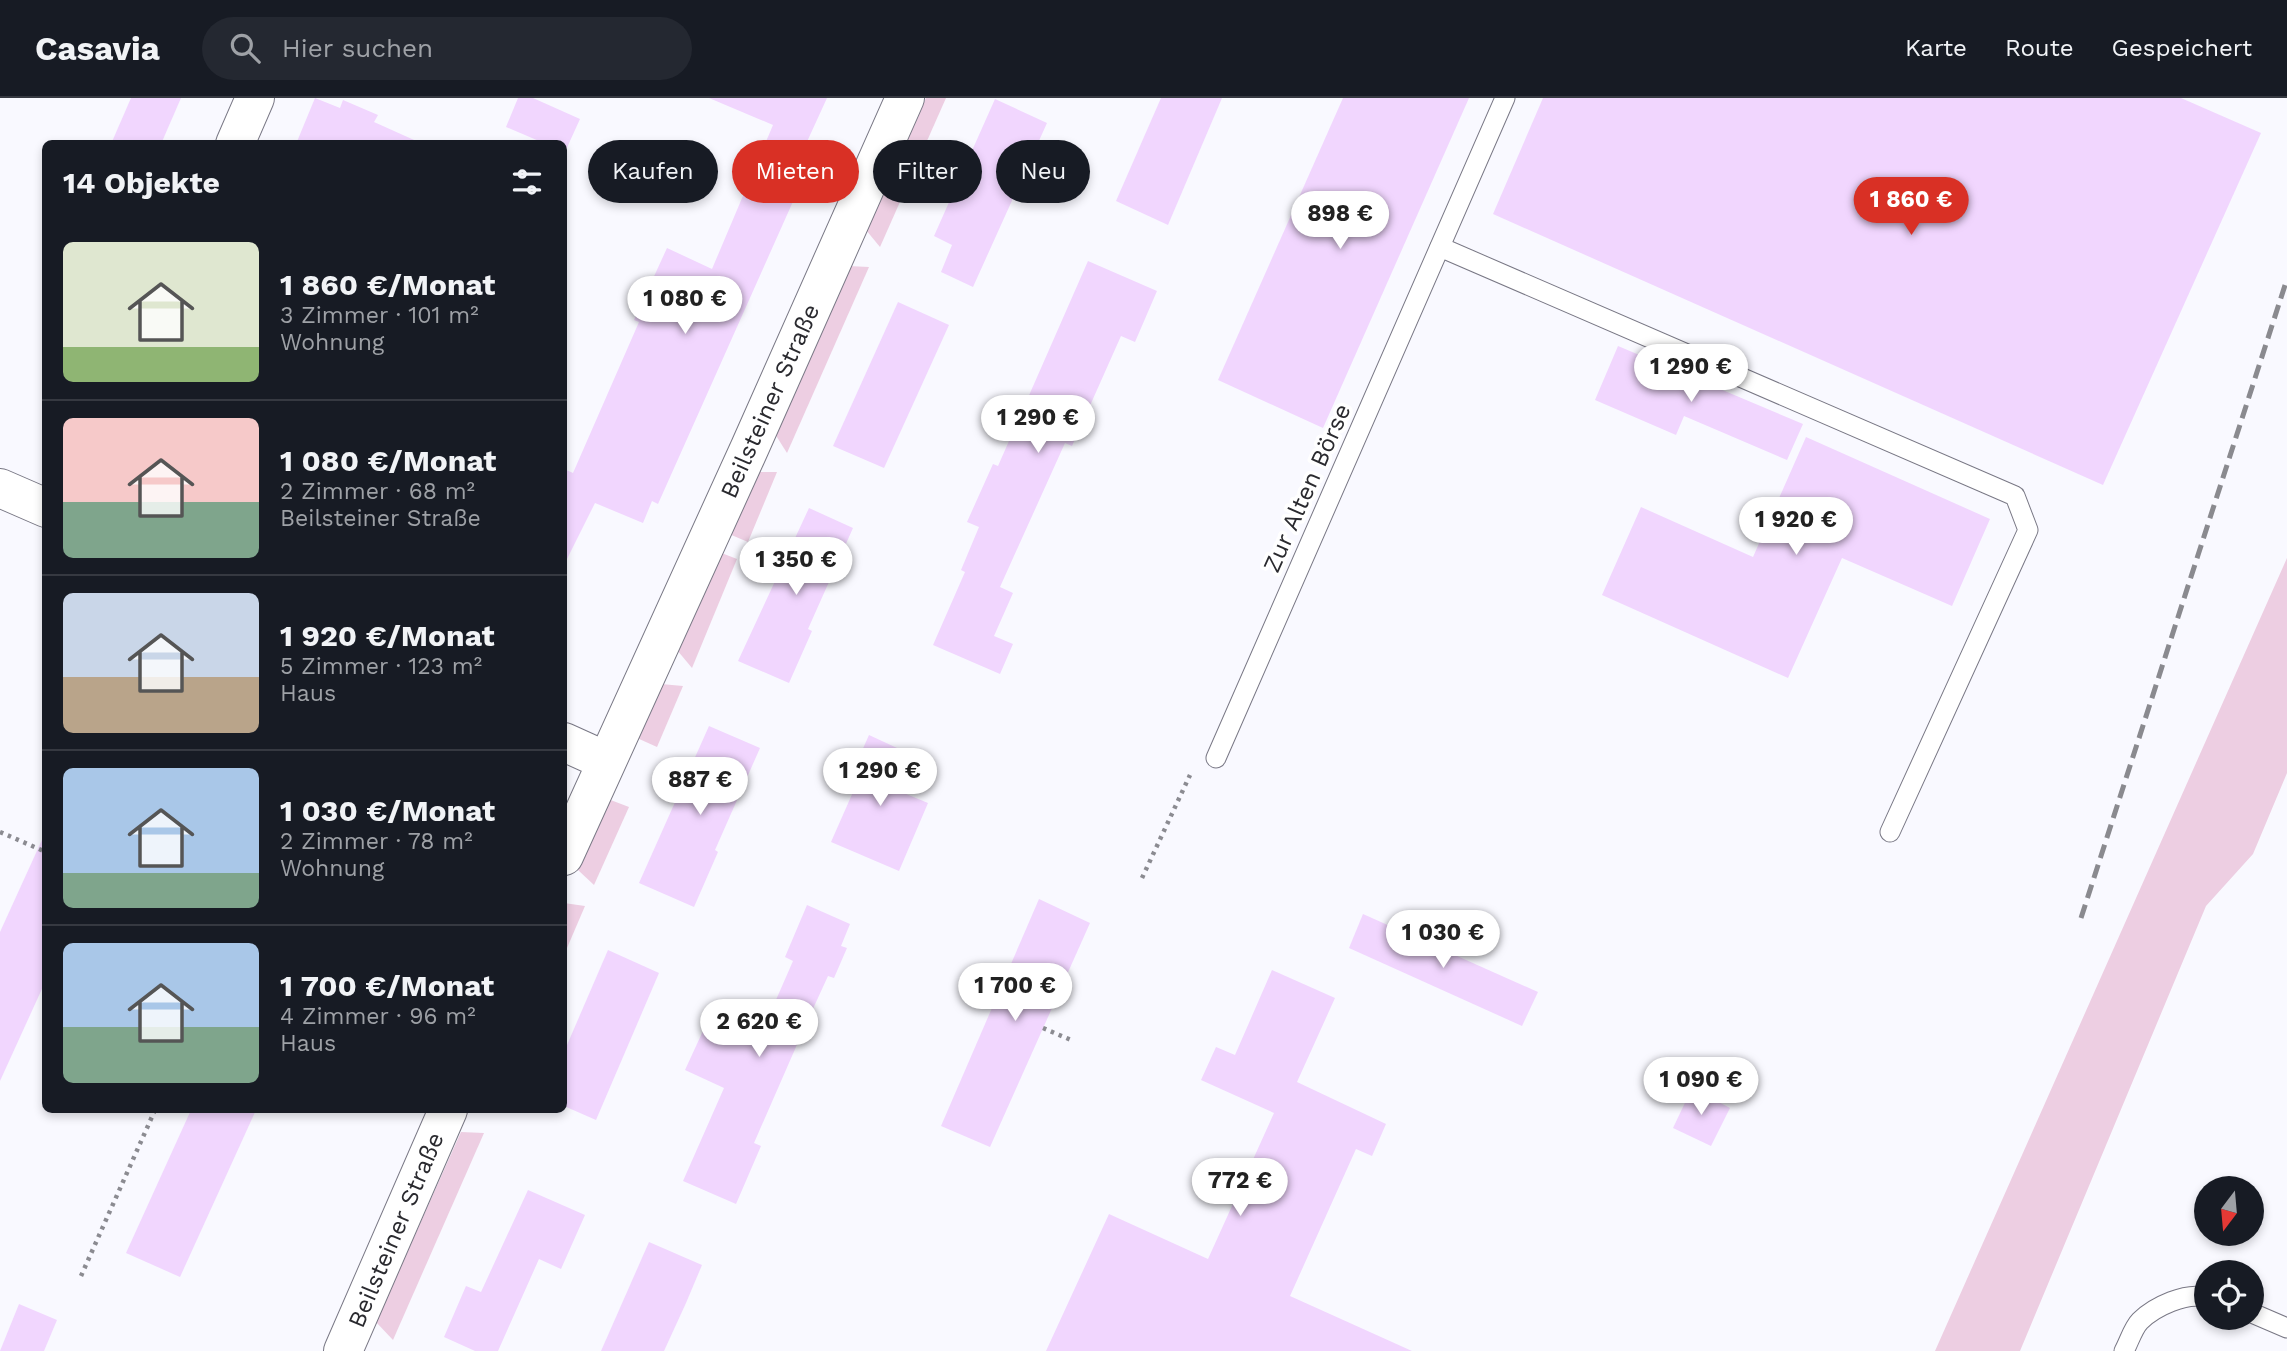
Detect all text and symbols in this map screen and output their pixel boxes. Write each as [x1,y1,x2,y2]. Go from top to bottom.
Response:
search box [202,17,692,80]
text: Casavia [35,29,160,68]
icon: search [226,29,264,67]
text: Hier suchen [282,33,433,63]
text: Karte [1905,34,1967,62]
text: Route [2005,34,2074,62]
text: Gespeichert [2112,34,2252,62]
chip: Kaufen [588,140,718,203]
chip: Mieten [732,140,859,203]
chip: Filter [873,140,982,203]
chip: Neu [996,140,1090,203]
icon: filters [508,163,546,201]
text: 14 Objekte [63,165,220,200]
pin: 1 860 € [1846,178,1976,237]
text: 1 860 € [1870,186,1952,213]
pin: 898 € [1291,192,1389,251]
text: 898 € [1307,200,1373,227]
text: 1 860 €/Monat [280,267,495,302]
icon: home [119,270,203,354]
pin: 1 080 € [620,276,750,336]
text: 1 080 € [643,285,727,312]
street label: Beilsteiner Straße [715,300,825,502]
text: 3 Zimmer · 101 m² [280,302,479,329]
text: Wohnung [280,329,384,356]
pin: 1 290 € [1626,344,1756,404]
text: 1 290 € [1650,353,1732,380]
pin: 1 290 € [973,396,1103,455]
street label: Zur Alten Börse [1257,399,1357,577]
text: 1 290 € [997,404,1079,431]
text: 1 080 €/Monat [280,443,496,478]
icon: home [119,446,203,530]
text: 2 Zimmer · 68 m² [280,478,475,505]
pin: 1 920 € [1731,498,1861,557]
text: Beilsteiner Straße [280,505,481,532]
text: 1 920 € [1755,506,1837,533]
pin: 1 350 € [731,538,861,597]
text: 1 350 € [755,546,837,573]
text: 1 920 €/Monat [280,618,495,653]
icon: home [119,621,203,705]
text: 5 Zimmer · 123 m² [280,653,482,680]
text: Haus [280,680,336,707]
pin: 1 290 € [815,748,945,808]
text: 1 290 € [839,757,921,784]
pin: 887 € [651,758,749,817]
text: 887 € [668,766,732,793]
text: 1 030 €/Monat [280,793,495,828]
icon: home [119,796,203,880]
text: 2 Zimmer · 78 m² [280,828,473,855]
text: Wohnung [280,855,384,882]
pin: 1 030 € [1378,910,1508,970]
text: 1 030 € [1402,919,1484,946]
pin: 1 700 € [950,964,1080,1023]
text: 1 700 €/Monat [280,968,494,1003]
icon: home [119,971,203,1055]
text: 1 700 € [974,972,1056,999]
pin: 2 620 € [694,1000,824,1059]
text: 4 Zimmer · 96 m² [280,1003,476,1030]
text: 2 620 € [716,1008,802,1035]
text: Haus [280,1030,336,1057]
pin: 1 090 € [1636,1058,1766,1117]
text: 1 090 € [1659,1066,1743,1093]
street label: Beilsteiner Straße [342,1128,450,1332]
pin: 772 € [1191,1158,1289,1218]
text: 772 € [1208,1167,1272,1194]
north arrow [2194,1176,2264,1246]
map controls [2194,1176,2264,1330]
button: locate [2194,1260,2264,1330]

